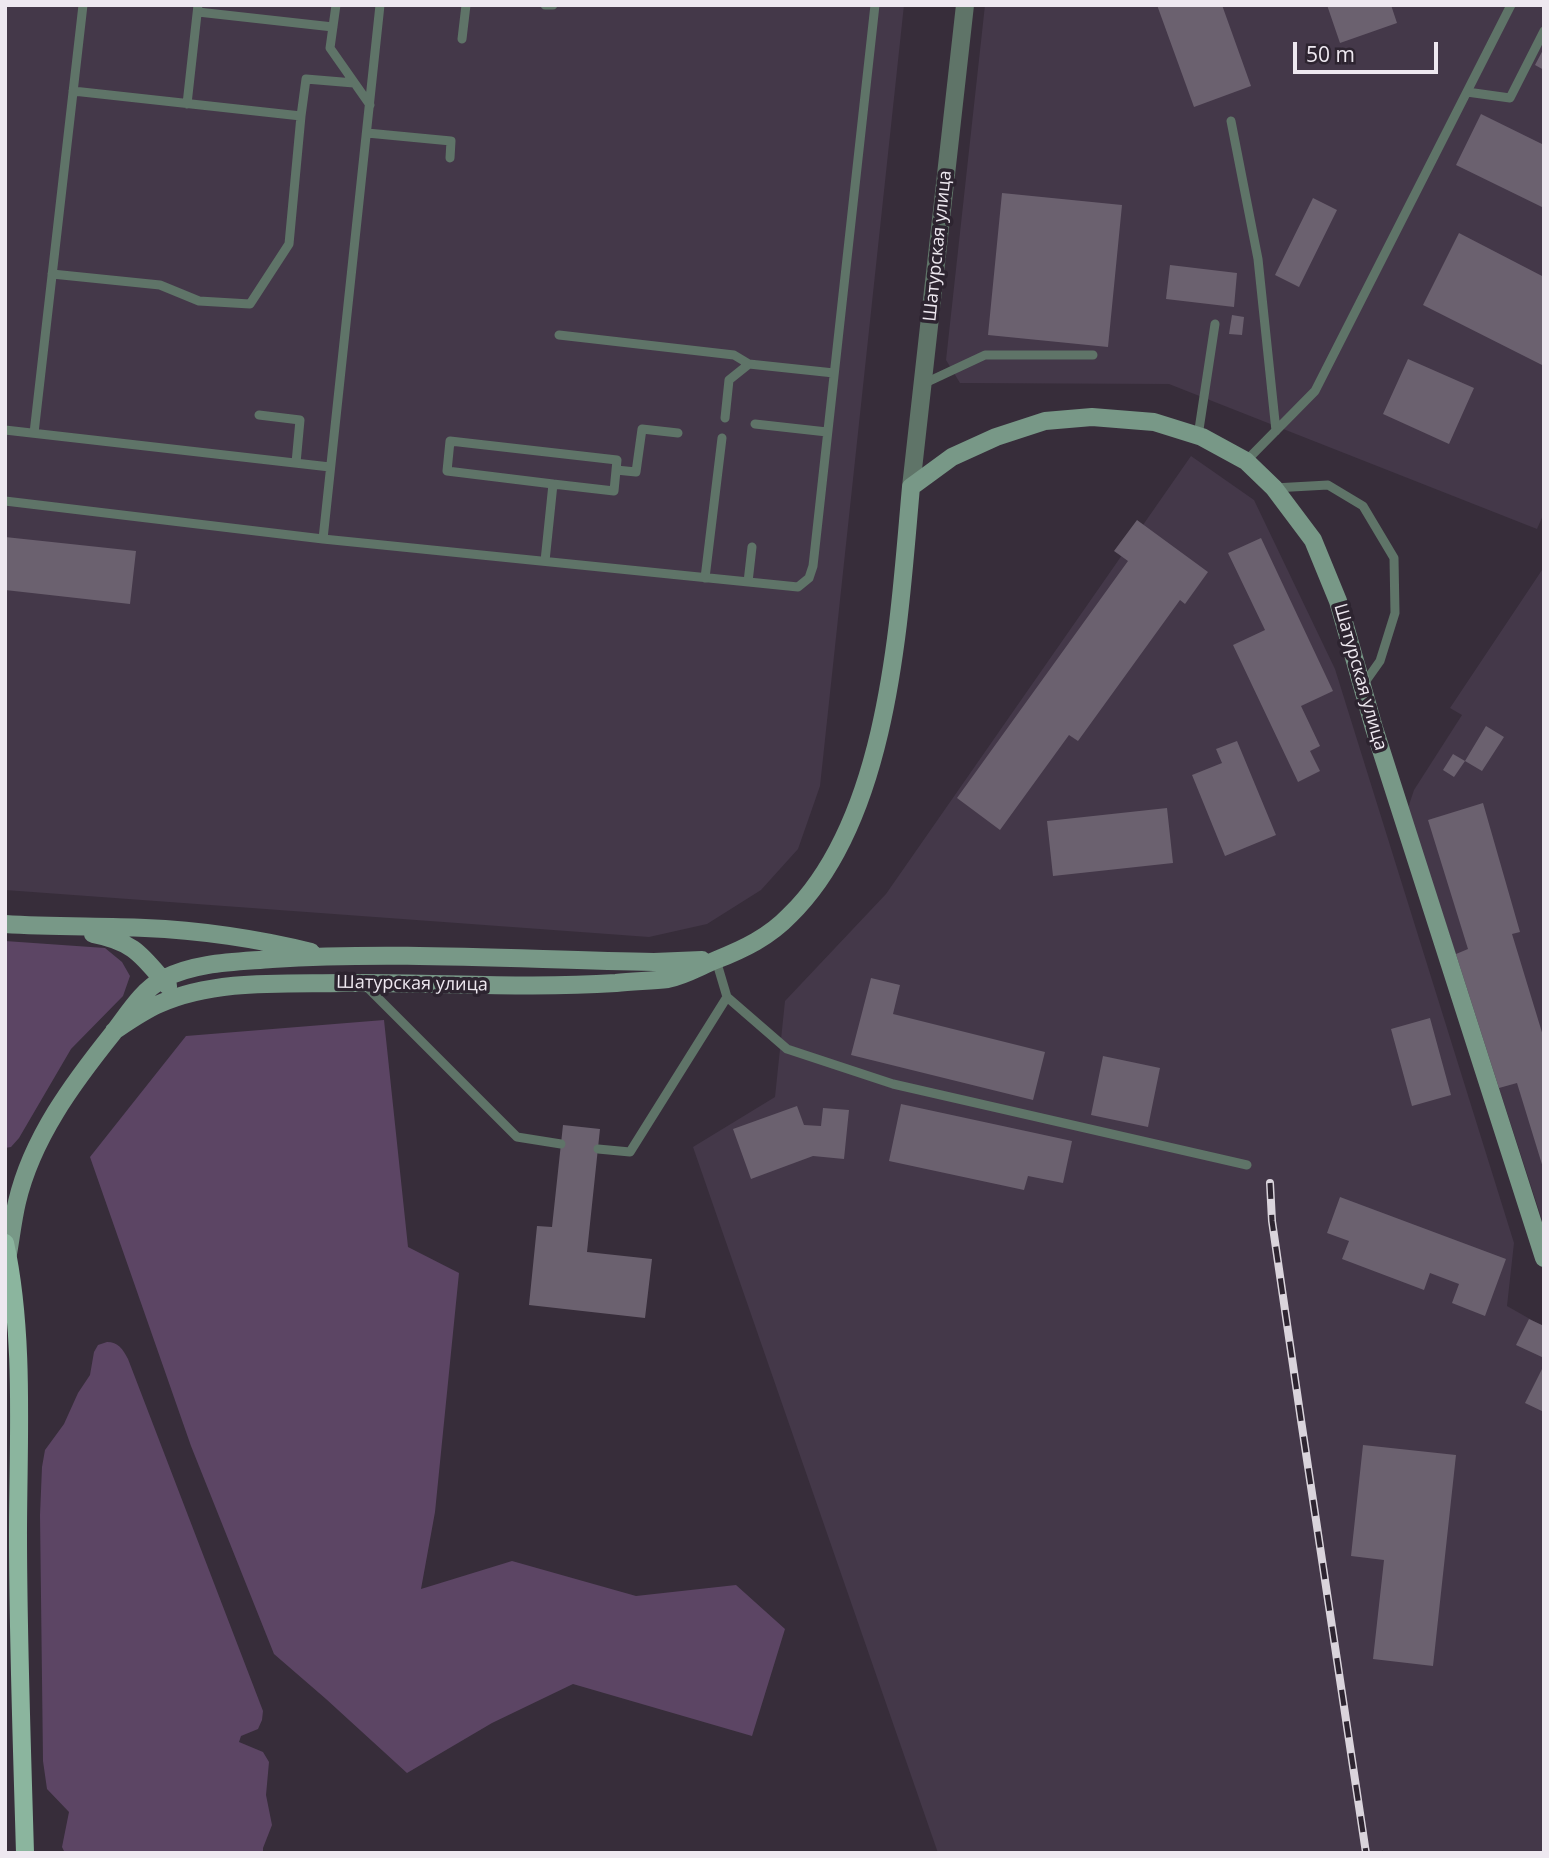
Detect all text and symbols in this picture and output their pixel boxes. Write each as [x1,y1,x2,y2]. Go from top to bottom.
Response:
scale bar [1297,28,1442,72]
text: 50 m [1306,40,1355,68]
street label: Шатурская улица [919,169,957,323]
street label: Шатурская улица [1329,601,1391,753]
street label: Шатурская улица [336,972,488,996]

